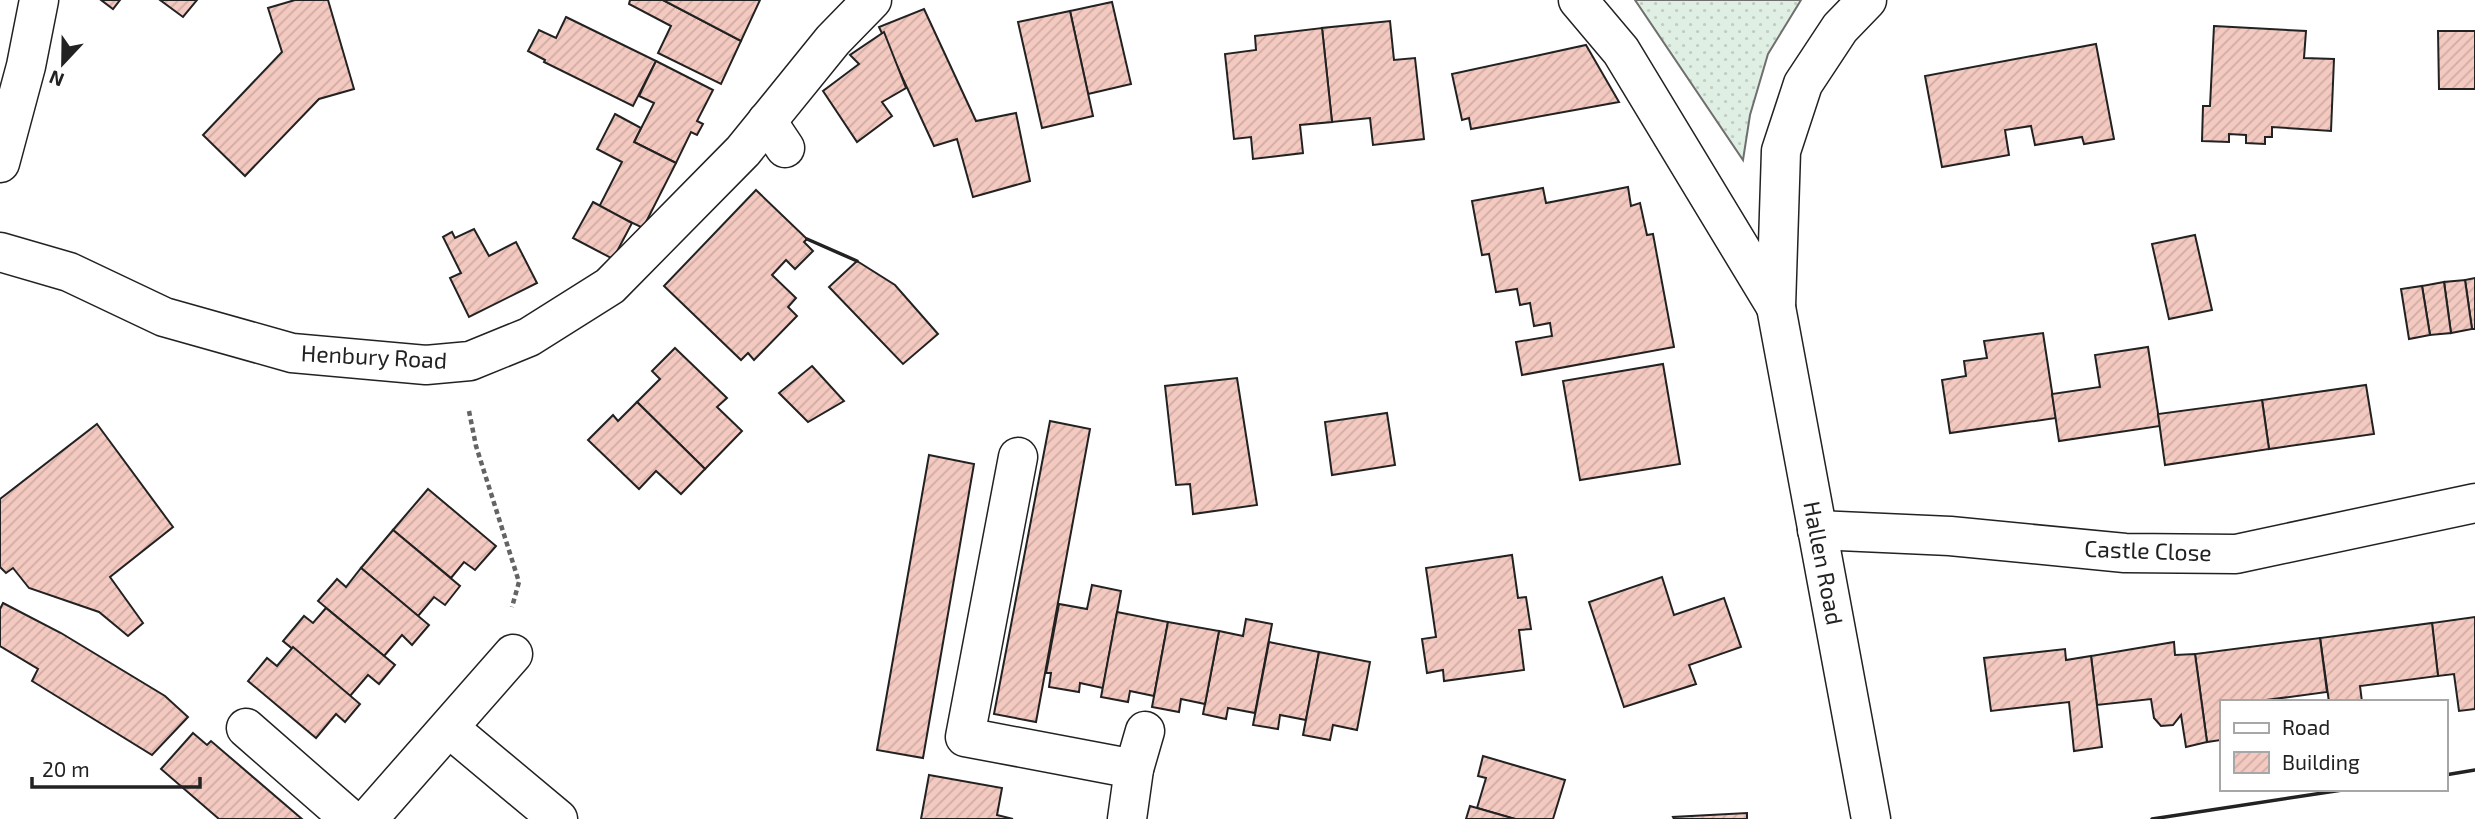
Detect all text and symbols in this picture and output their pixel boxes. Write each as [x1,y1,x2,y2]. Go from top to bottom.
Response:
north arrow [28,28,98,98]
text: N [46,66,67,92]
street label: Henbury Road [300,338,448,374]
street label: Hallen Road [1798,499,1850,627]
street label: Castle Close [2084,534,2212,566]
legend [2220,700,2447,791]
text: Road [2282,714,2330,739]
scale bar [32,746,200,790]
text: Building [2282,749,2360,774]
text: 20 m [42,756,90,781]

